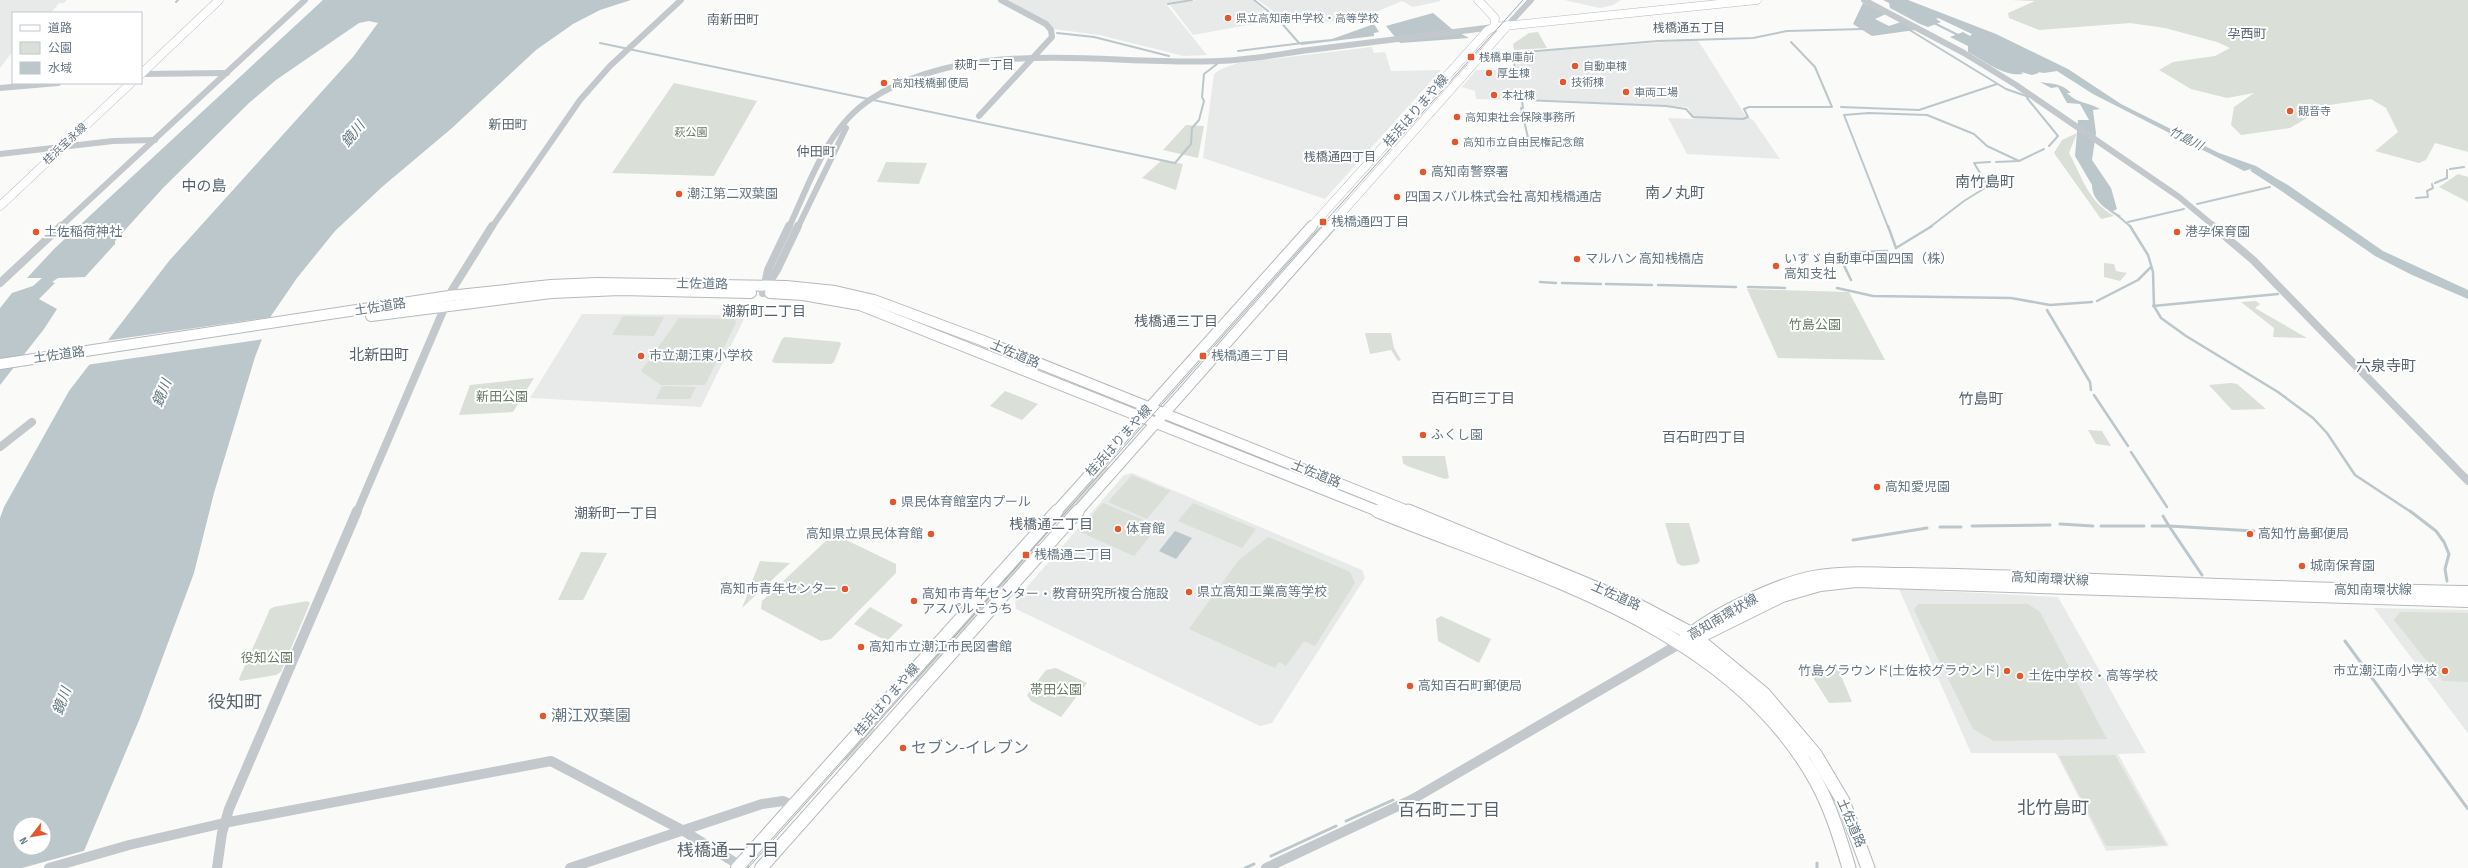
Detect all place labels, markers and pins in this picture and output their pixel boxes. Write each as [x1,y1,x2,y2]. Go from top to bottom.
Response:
place label: 県立高知南中学校・高等学校 [1236,12,1379,25]
marker: 県立高知南中学校・高等学校 [1223,13,1233,23]
place label: 桟橋車庫前 [1479,51,1534,64]
marker: 桟橋車庫前 [1466,52,1476,62]
place label: 自動車棟 [1583,60,1627,73]
marker: 自動車棟 [1570,61,1580,71]
place label: 厚生棟 [1497,67,1530,80]
marker: 厚生棟 [1484,68,1494,78]
place label: 技術棟 [1571,76,1604,89]
place label: 高知桟橋郵便局 [892,77,969,90]
marker: 技術棟 [1558,77,1568,87]
marker: 高知桟橋郵便局 [879,78,889,88]
place label: 車両工場 [1634,86,1678,99]
marker: 車両工場 [1621,87,1631,97]
place label: 本社棟 [1502,89,1535,102]
marker: 本社棟 [1489,90,1499,100]
place label: 観音寺 [2298,105,2331,118]
marker: 観音寺 [2285,106,2295,116]
place label: 高知東社会保険事務所 [1465,111,1576,124]
marker: 高知東社会保険事務所 [1452,112,1462,122]
place label: 高知市立自由民権記念館 [1463,136,1584,149]
marker: 高知市立自由民権記念館 [1450,137,1460,147]
place label: 高知南警察署 [1431,164,1509,180]
marker: 高知南警察署 [1418,167,1428,177]
place label: 潮江第二双葉園 [687,186,778,202]
marker: 潮江第二双葉園 [674,189,684,199]
place label: 四国スバル株式会社 高知桟橋通店 [1405,189,1602,205]
marker: 四国スバル株式会社 高知桟橋通店 [1392,192,1402,202]
place label: 桟橋通四丁目 [1331,214,1409,230]
marker: 桟橋通四丁目 [1318,217,1328,227]
place label: 土佐稲荷神社 [44,224,122,240]
place label: 港孕保育園 [2185,224,2250,240]
marker: 土佐稲荷神社 [31,227,41,237]
marker: 港孕保育園 [2172,227,2182,237]
place label: マルハン 高知桟橋店 [1585,251,1704,267]
place label: いすゞ自動車中国四国（株） 高知支社 [1784,251,1953,282]
marker: マルハン 高知桟橋店 [1572,254,1582,264]
marker: いすゞ自動車中国四国（株） 高知支社 [1771,261,1781,271]
place label: 市立潮江東小学校 [649,348,753,364]
place label: 桟橋通三丁目 [1211,348,1289,364]
marker: 市立潮江東小学校 [636,351,646,361]
marker: 桟橋通三丁目 [1198,351,1208,361]
place label: ふくし園 [1431,427,1483,443]
marker: ふくし園 [1418,430,1428,440]
place label: 高知愛児園 [1885,479,1950,495]
marker: 高知愛児園 [1872,482,1882,492]
place label: 県民体育館室内プール [901,494,1031,510]
marker: 県民体育館室内プール [888,497,898,507]
place label: 体育館 [1126,521,1165,537]
marker: 体育館 [1113,524,1123,534]
place label: 高知県立県民体育館 [806,526,923,542]
place label: 高知竹島郵便局 [2258,526,2349,542]
marker: 高知県立県民体育館 [926,529,936,539]
marker: 高知竹島郵便局 [2245,529,2255,539]
place label: 桟橋通二丁目 [1034,547,1112,563]
marker: 桟橋通二丁目 [1021,550,1031,560]
place label: 城南保育園 [2310,558,2375,574]
marker: 城南保育園 [2297,561,2307,571]
place label: 高知市青年センター [720,581,837,597]
marker: 高知市青年センター [840,584,850,594]
place label: 県立高知工業高等学校 [1197,584,1327,600]
place label: 高知市青年センター・教育研究所複合施設 アスパルこうち [922,586,1169,617]
marker: 県立高知工業高等学校 [1184,587,1194,597]
marker: 高知市青年センター・教育研究所複合施設 アスパルこうち [909,596,919,606]
place label: 高知市立潮江市民図書館 [869,639,1012,655]
marker: 高知市立潮江市民図書館 [856,642,866,652]
place label: 竹島グラウンド(土佐校グラウンド) [1798,663,1999,679]
place label: 市立潮江南小学校 [2333,663,2437,679]
marker: 竹島グラウンド(土佐校グラウンド) [2002,666,2012,676]
marker: 市立潮江南小学校 [2440,666,2450,676]
place label: 土佐中学校・高等学校 [2028,668,2158,684]
marker: 土佐中学校・高等学校 [2015,671,2025,681]
place label: 高知百石町郵便局 [1418,678,1522,694]
marker: 高知百石町郵便局 [1405,681,1415,691]
place label: 潮江双葉園 [551,707,631,726]
marker: 潮江双葉園 [538,711,548,721]
place label: セブン-イレブン [911,739,1029,758]
marker: セブン-イレブン [898,743,908,753]

